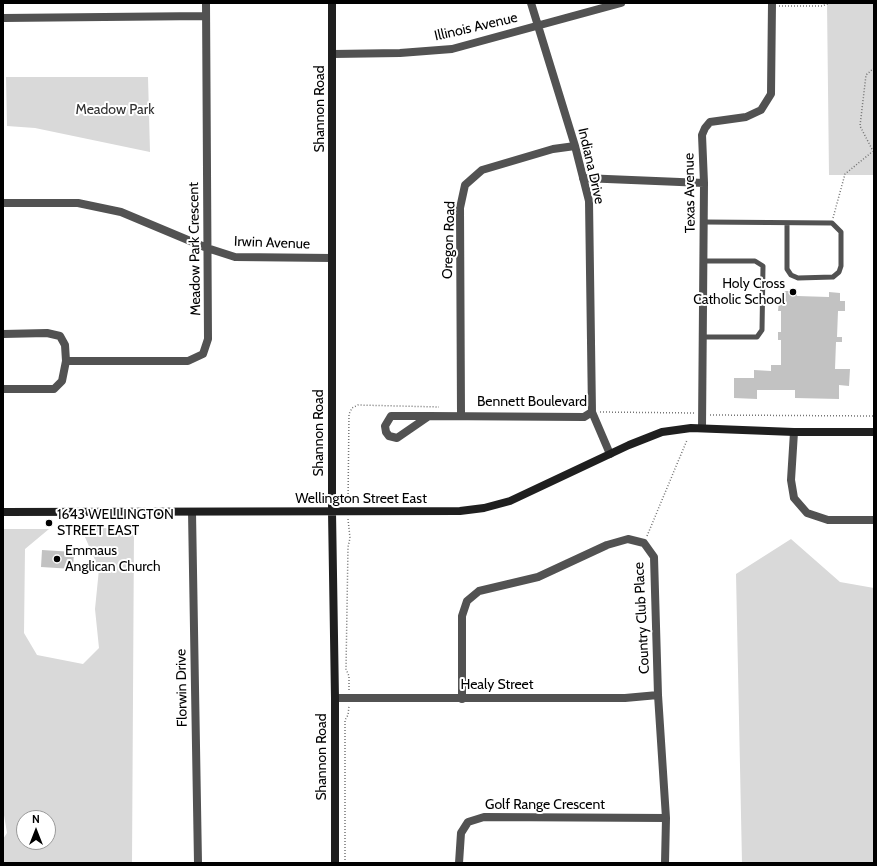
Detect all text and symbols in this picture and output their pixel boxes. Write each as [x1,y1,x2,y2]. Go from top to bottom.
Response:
street label: Illinois Avenue [433,9,519,45]
street label: Shannon Road [312,65,328,153]
park label: Meadow Park [75,102,155,118]
street label: Indiana Drive [574,126,608,206]
street label: Texas Avenue [681,153,699,233]
street label: Meadow Park Crescent [185,182,205,316]
street label: Oregon Road [439,201,459,279]
street label: Irwin Avenue [234,233,310,253]
place label: Holy Cross Catholic School [693,276,785,308]
marker: Holy Cross Catholic School [788,287,798,297]
street label: Shannon Road [311,389,327,477]
street label: Bennett Boulevard [477,394,587,410]
street label: Wellington Street East [295,491,427,507]
place label: 1643 WELLINGTON STREET EAST [57,507,174,540]
marker: 1643 WELLINGTON STREET EAST [44,518,54,528]
place label: Emmaus Anglican Church [65,543,160,576]
marker: Emmaus Anglican Church [52,554,62,564]
street label: Country Club Place [631,562,653,674]
street label: Florwin Drive [173,649,191,727]
street label: Healy Street [461,677,533,693]
street label: Shannon Road [314,713,330,801]
street label: Golf Range Crescent [485,797,605,813]
north arrow [16,810,56,850]
text: N [32,812,40,826]

